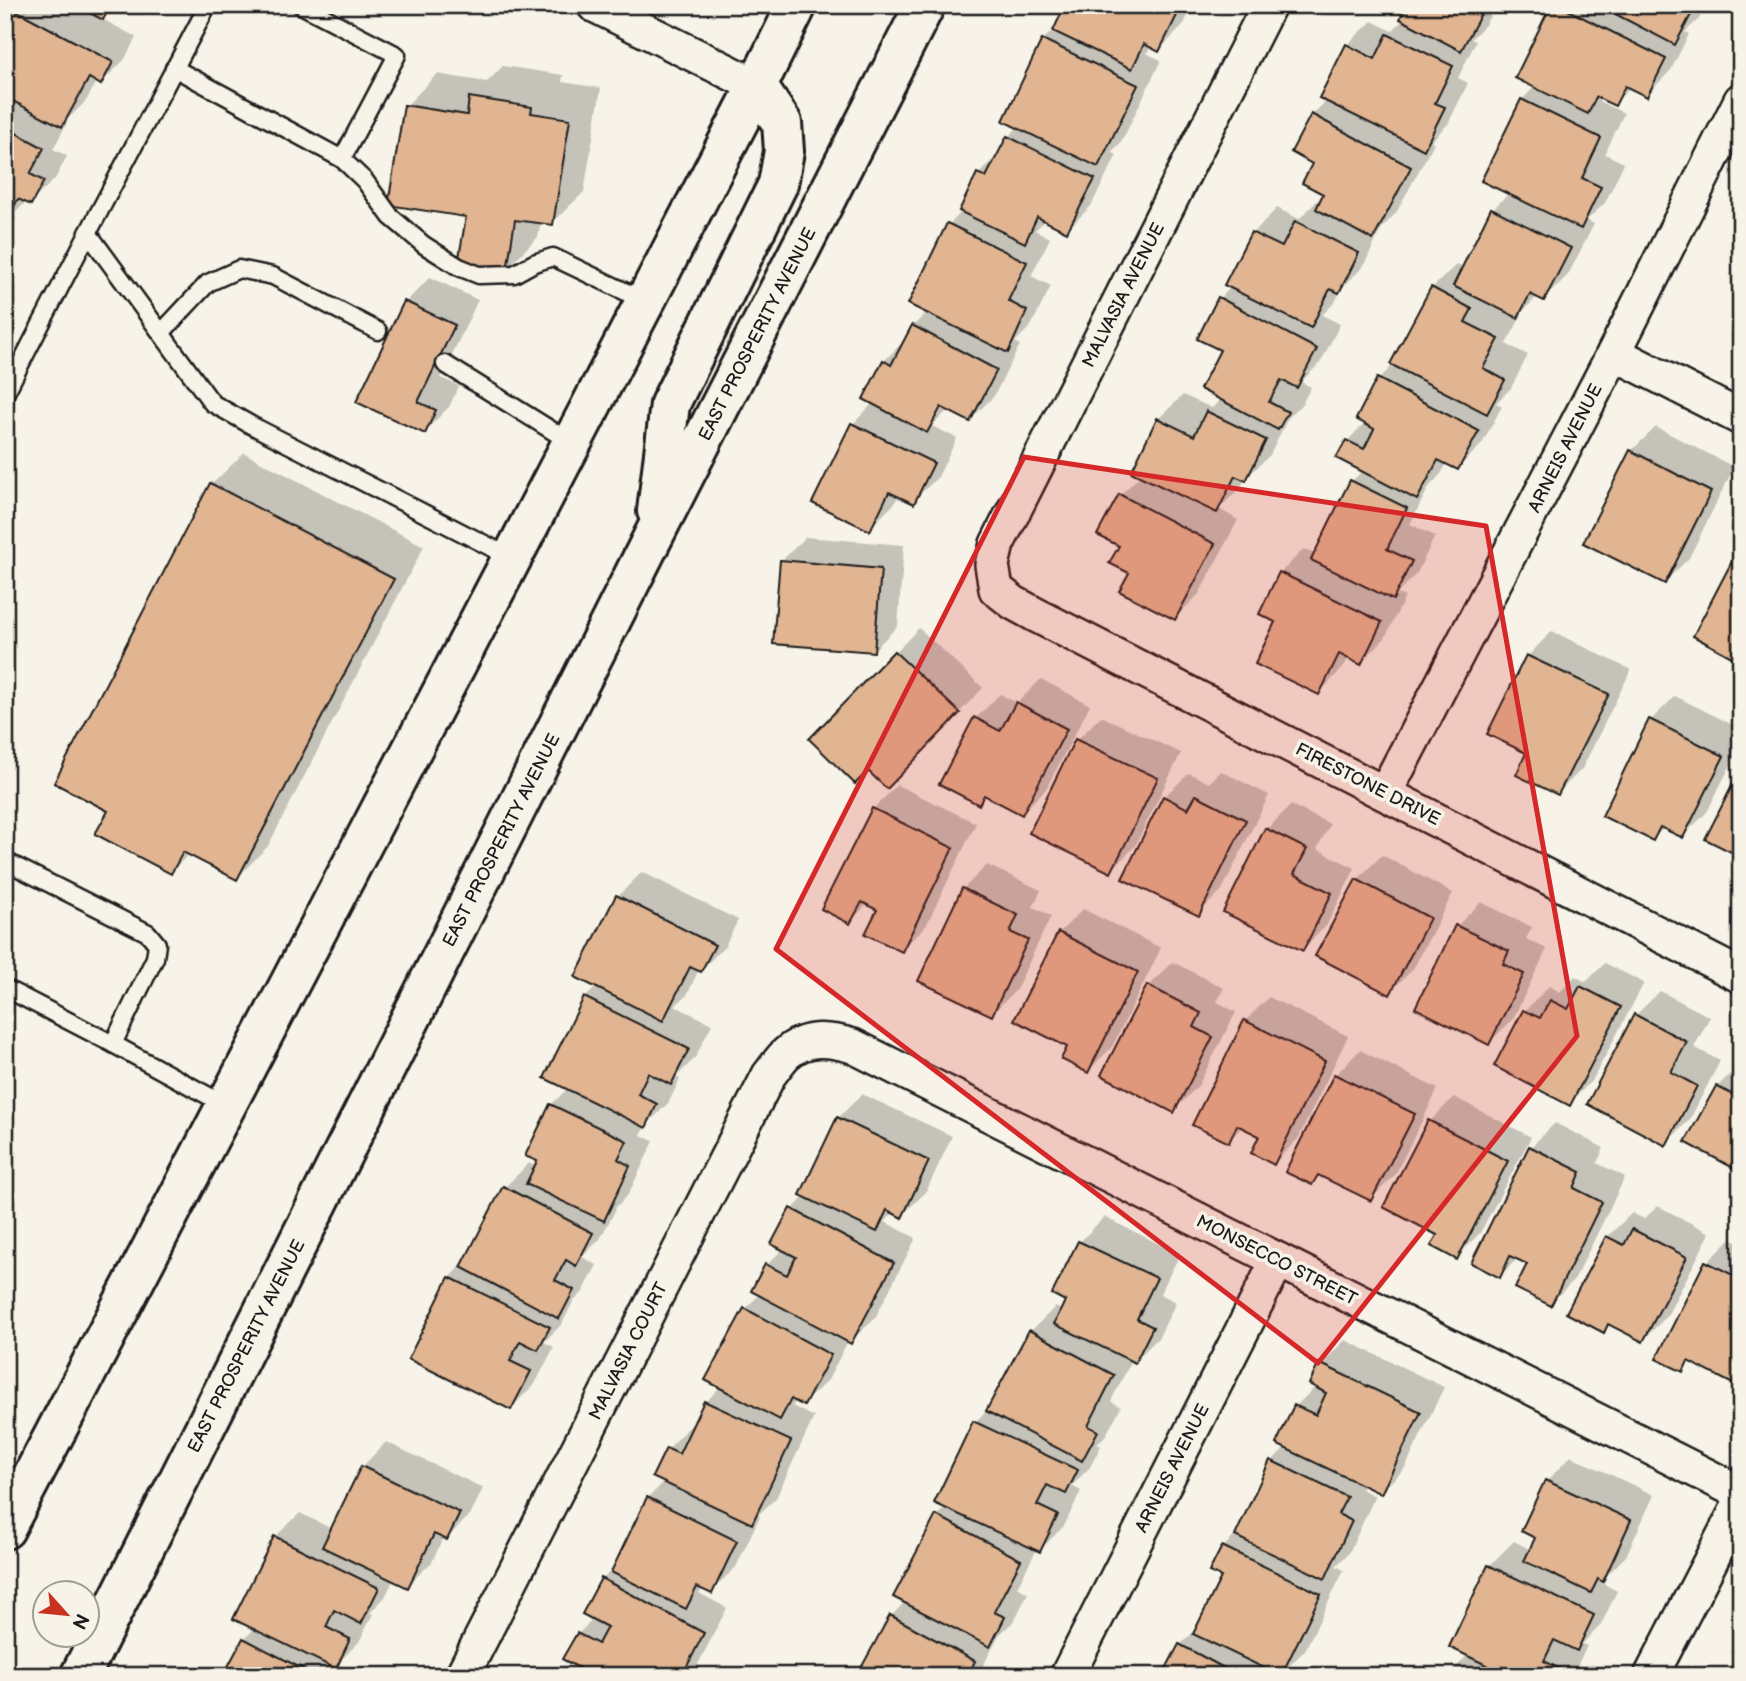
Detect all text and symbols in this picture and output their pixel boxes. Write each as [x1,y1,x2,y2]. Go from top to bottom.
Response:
street label: MALVASIA AVENUE [1078,219,1169,371]
street label: EAST PROSPERITY AVENUE [694,224,821,444]
street label: ARNEIS AVENUE [1524,380,1607,516]
street label: EAST PROSPERITY AVENUE [438,730,565,950]
street label: FIRESTONE DRIVE [1292,739,1444,830]
street label: MONSECCO STREET [1193,1211,1361,1310]
street label: EAST PROSPERITY AVENUE [183,1236,310,1456]
street label: MALVASIA COURT [585,1279,672,1424]
street label: ARNEIS AVENUE [1131,1400,1214,1536]
north arrow [32,1580,102,1650]
text: N [66,1609,93,1633]

